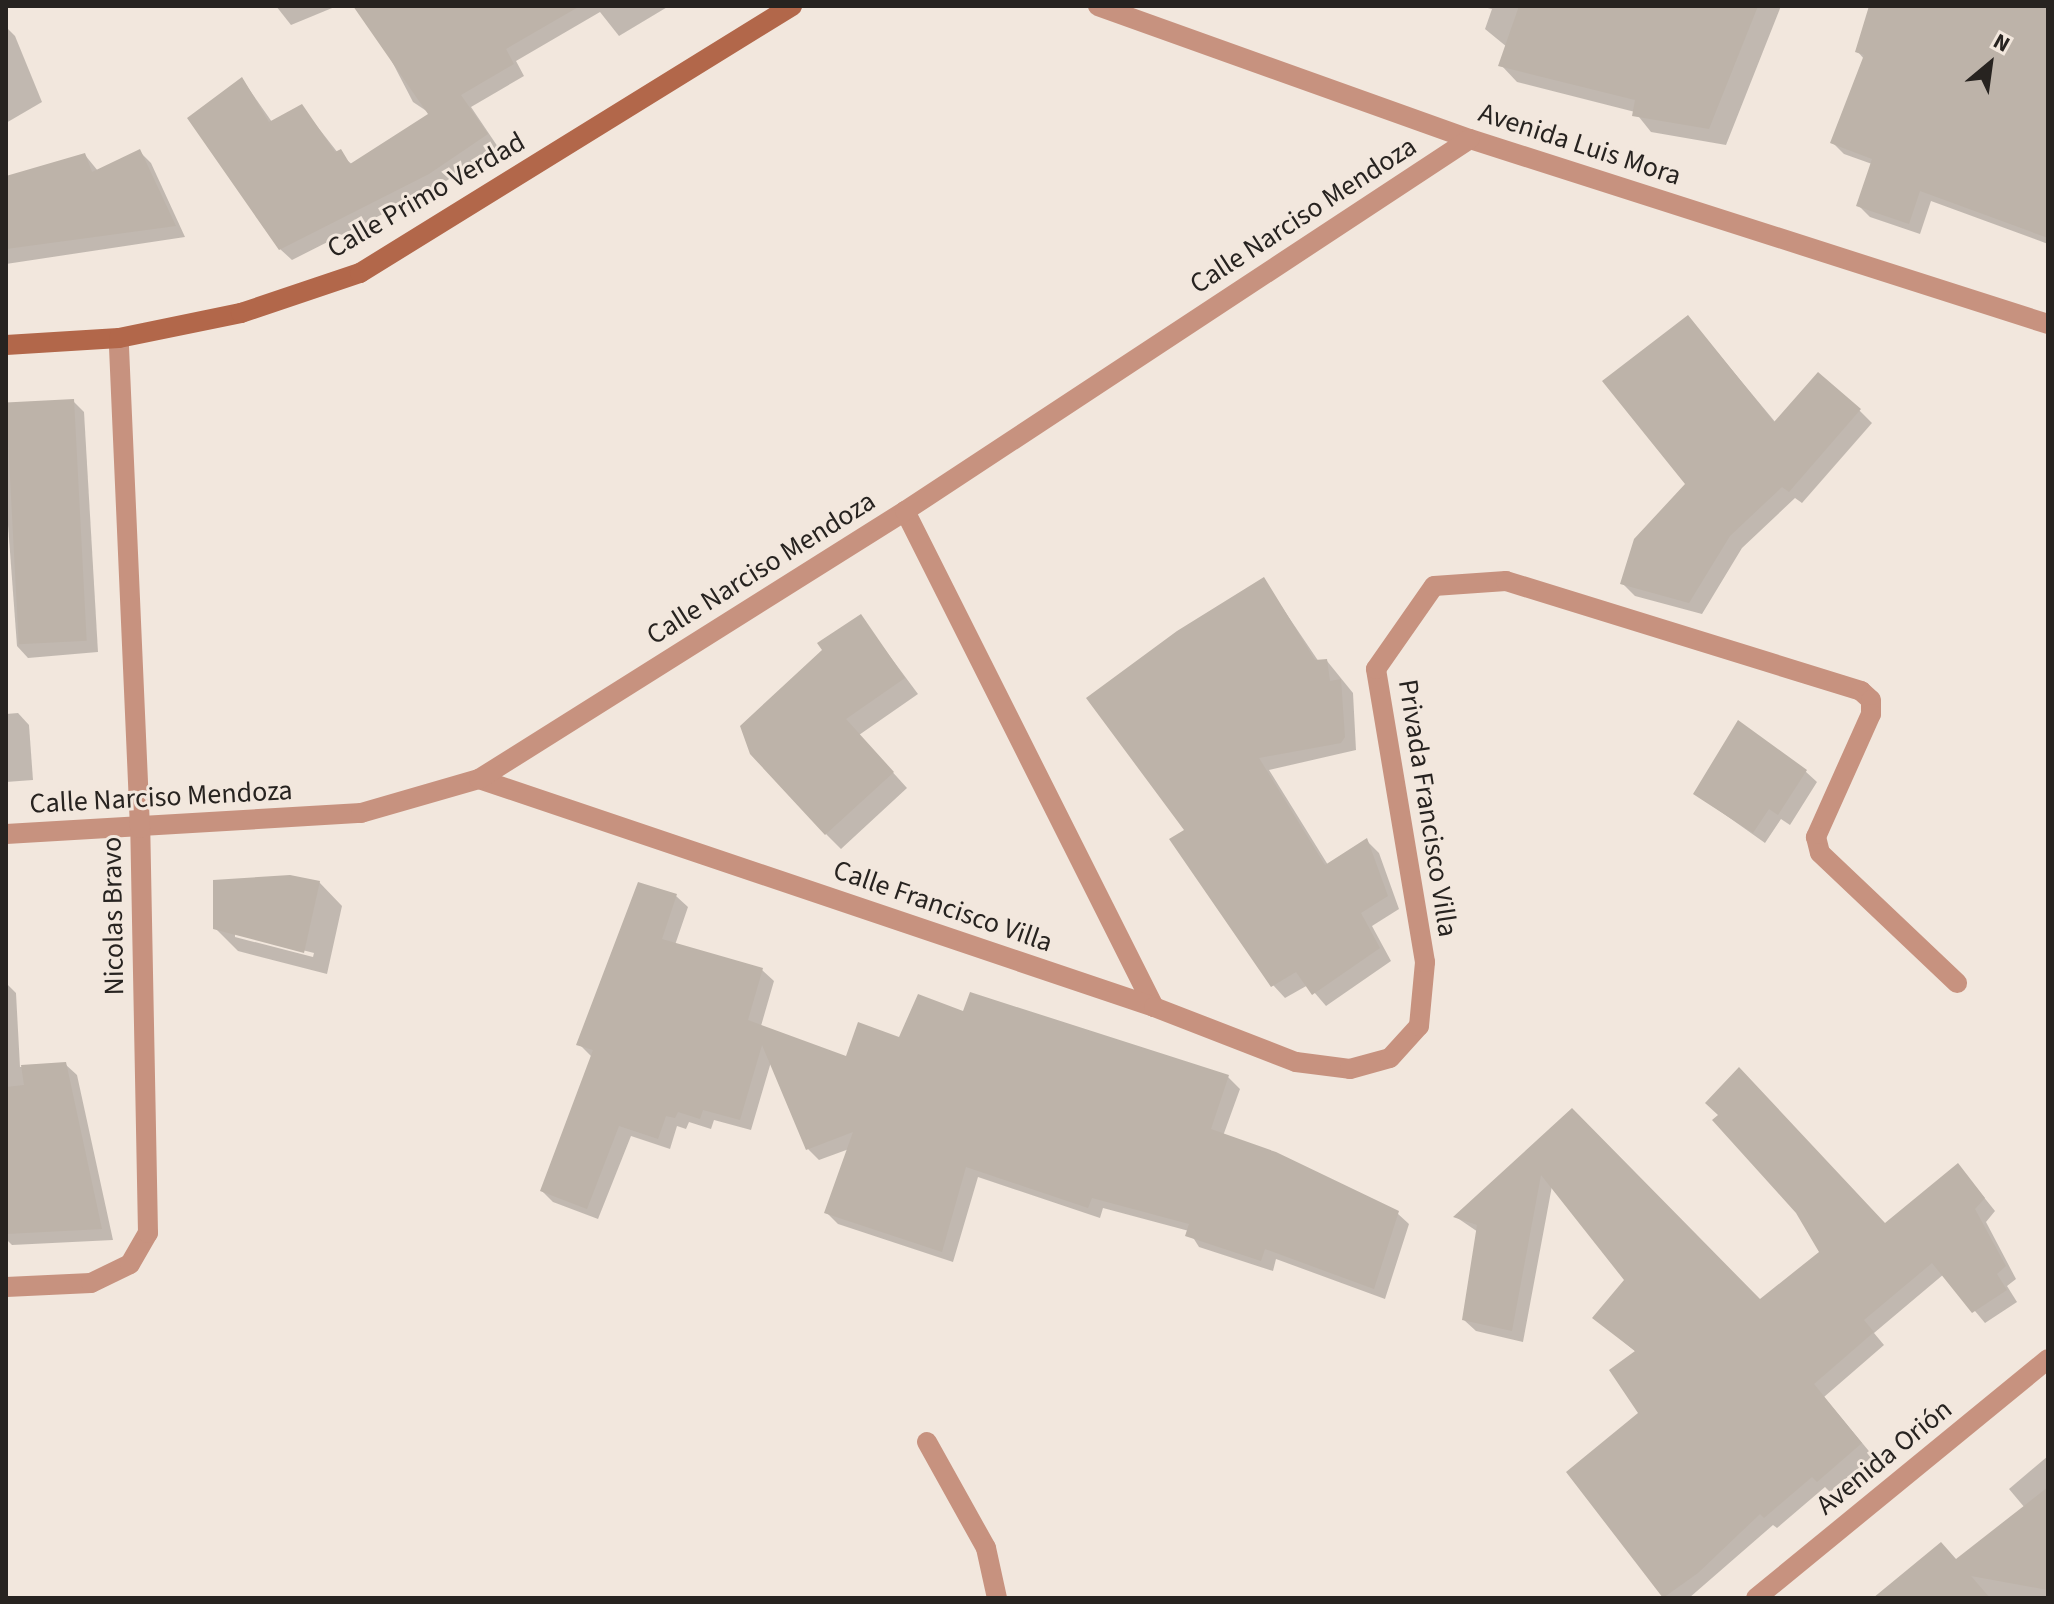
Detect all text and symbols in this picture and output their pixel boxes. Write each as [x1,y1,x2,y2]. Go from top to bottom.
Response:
north arrow [1950,24,2030,104]
text: N [1987,25,2016,61]
street label: Avenida Luis Mora [1475,95,1685,193]
street label: Calle Primo Verdad [321,125,531,265]
street label: Calle Narciso Mendoza [1183,129,1423,301]
street label: Calle Narciso Mendoza [641,484,881,652]
street label: Privada Francisco Villa [1391,677,1465,939]
street label: Calle Narciso Mendoza [29,773,293,821]
street label: Nicolas Bravo [95,836,131,996]
street label: Calle Francisco Villa [829,853,1057,959]
street label: Avenida Orión [1809,1392,1959,1522]

